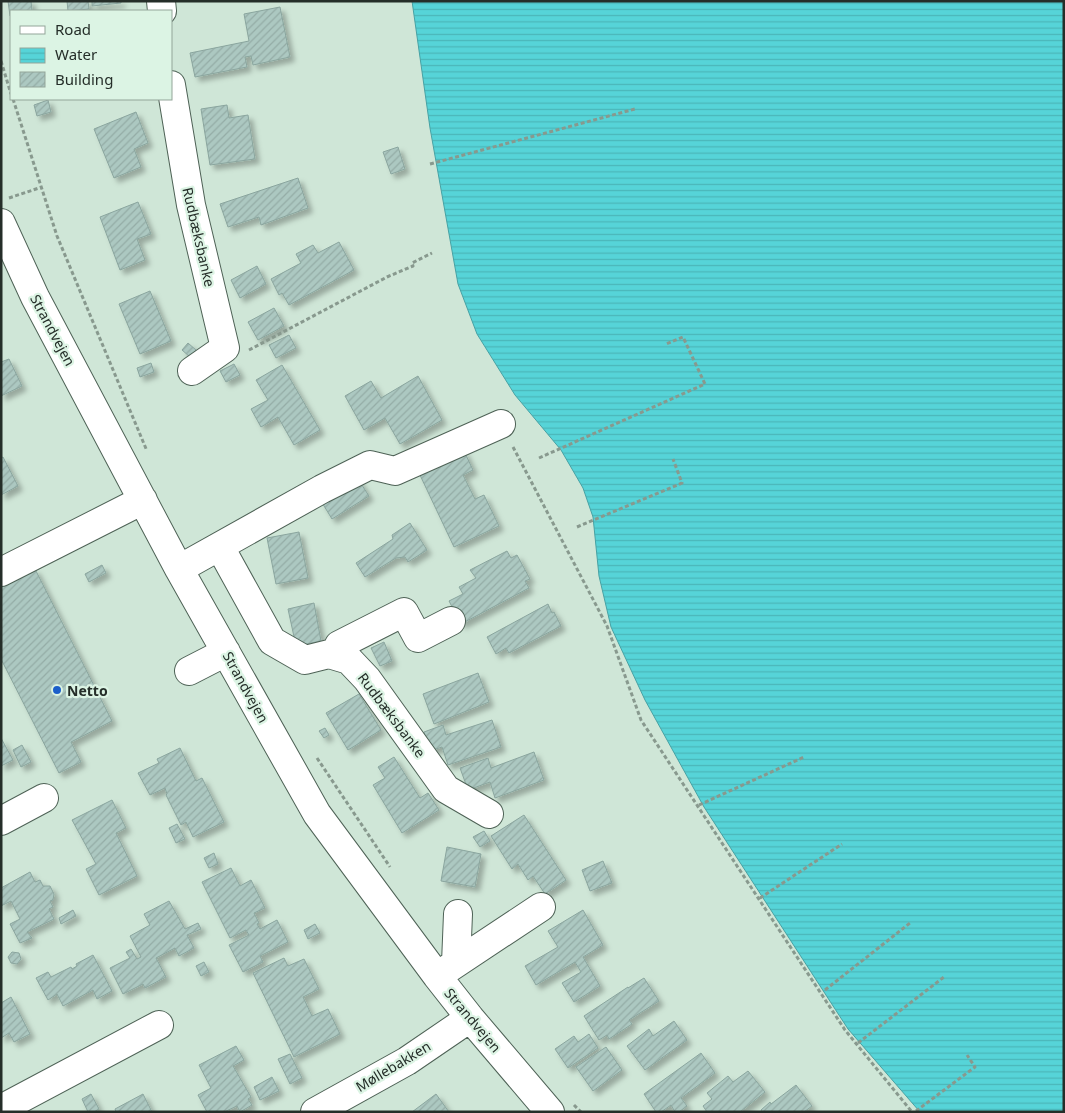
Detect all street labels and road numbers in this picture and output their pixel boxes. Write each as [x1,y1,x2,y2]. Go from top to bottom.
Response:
street label: Rudbæksbanke [178,185,220,289]
street label: Strandvejen [26,291,80,369]
street label: Strandvejen [219,648,273,726]
street label: Rudbæksbanke [354,669,430,761]
street label: Strandvejen [440,984,506,1056]
street label: Møllebakken [352,1036,434,1096]

